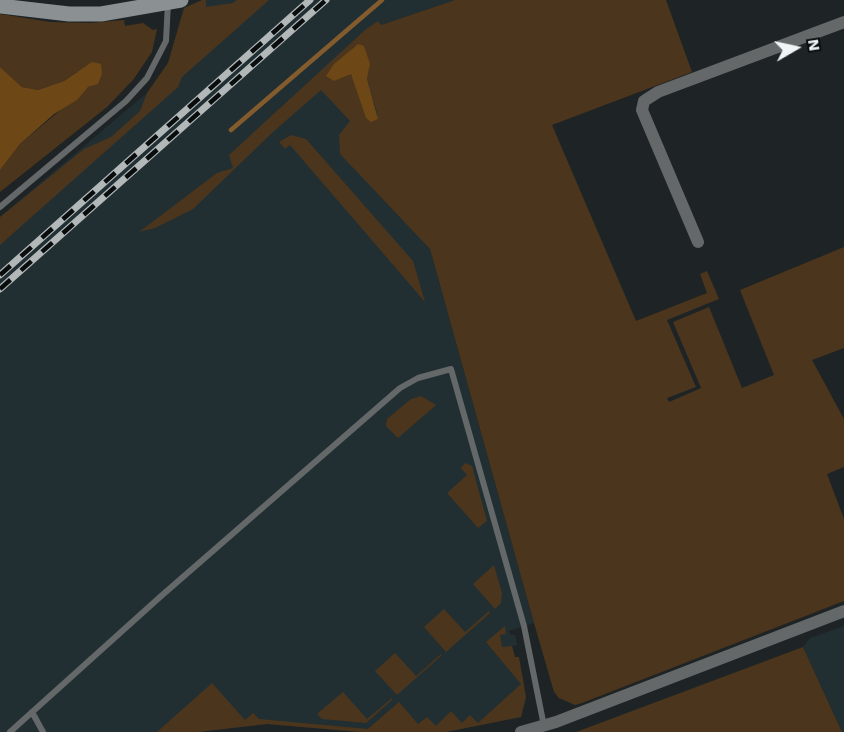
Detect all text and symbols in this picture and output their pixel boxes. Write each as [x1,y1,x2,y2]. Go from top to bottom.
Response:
north arrow [766,18,826,78]
text: N [804,38,825,52]

